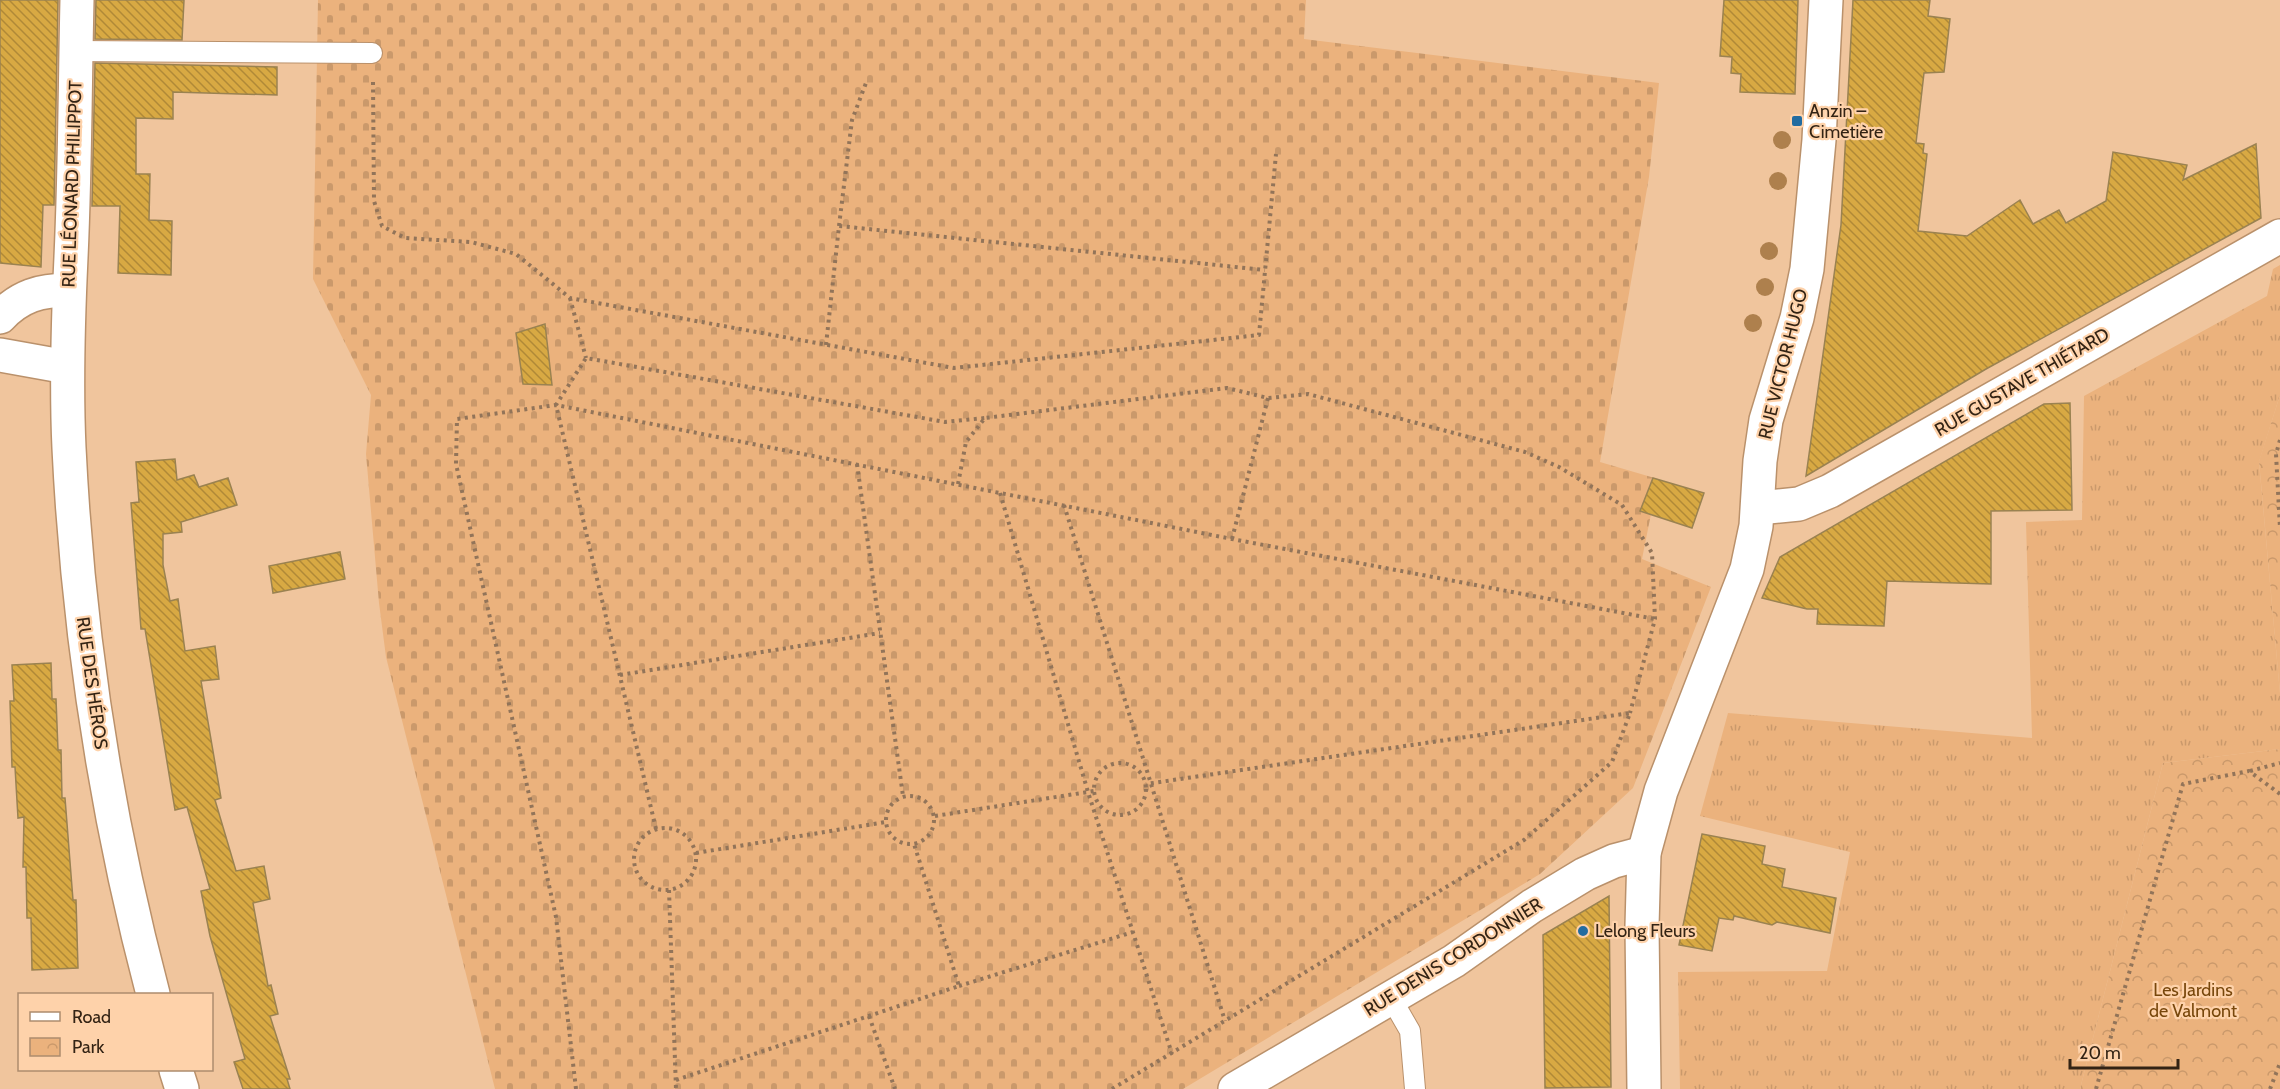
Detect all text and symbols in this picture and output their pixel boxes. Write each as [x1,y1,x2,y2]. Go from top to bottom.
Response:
street label: RUE LÉONARD PHILIPPOT [57,80,87,288]
place label: Anzin – Cimetière [1809,100,1883,143]
marker: Anzin – Cimetière [1790,114,1804,128]
street label: RUE VICTOR HUGO [1754,286,1812,441]
street label: RUE GUSTAVE THIÉTARD [1931,323,2113,441]
street label: RUE DES HÉROS [72,615,112,751]
street label: RUE DENIS CORDONNIER [1360,893,1546,1021]
place label: Lelong Fleurs [1595,920,1696,942]
marker: Lelong Fleurs [1576,924,1590,938]
park label: Les Jardins de Valmont [2149,979,2237,1022]
legend [18,993,213,1071]
text: Road [72,1006,111,1028]
scale bar [2070,1032,2178,1070]
text: Park [72,1036,105,1058]
text: 20 m [2079,1042,2121,1064]

